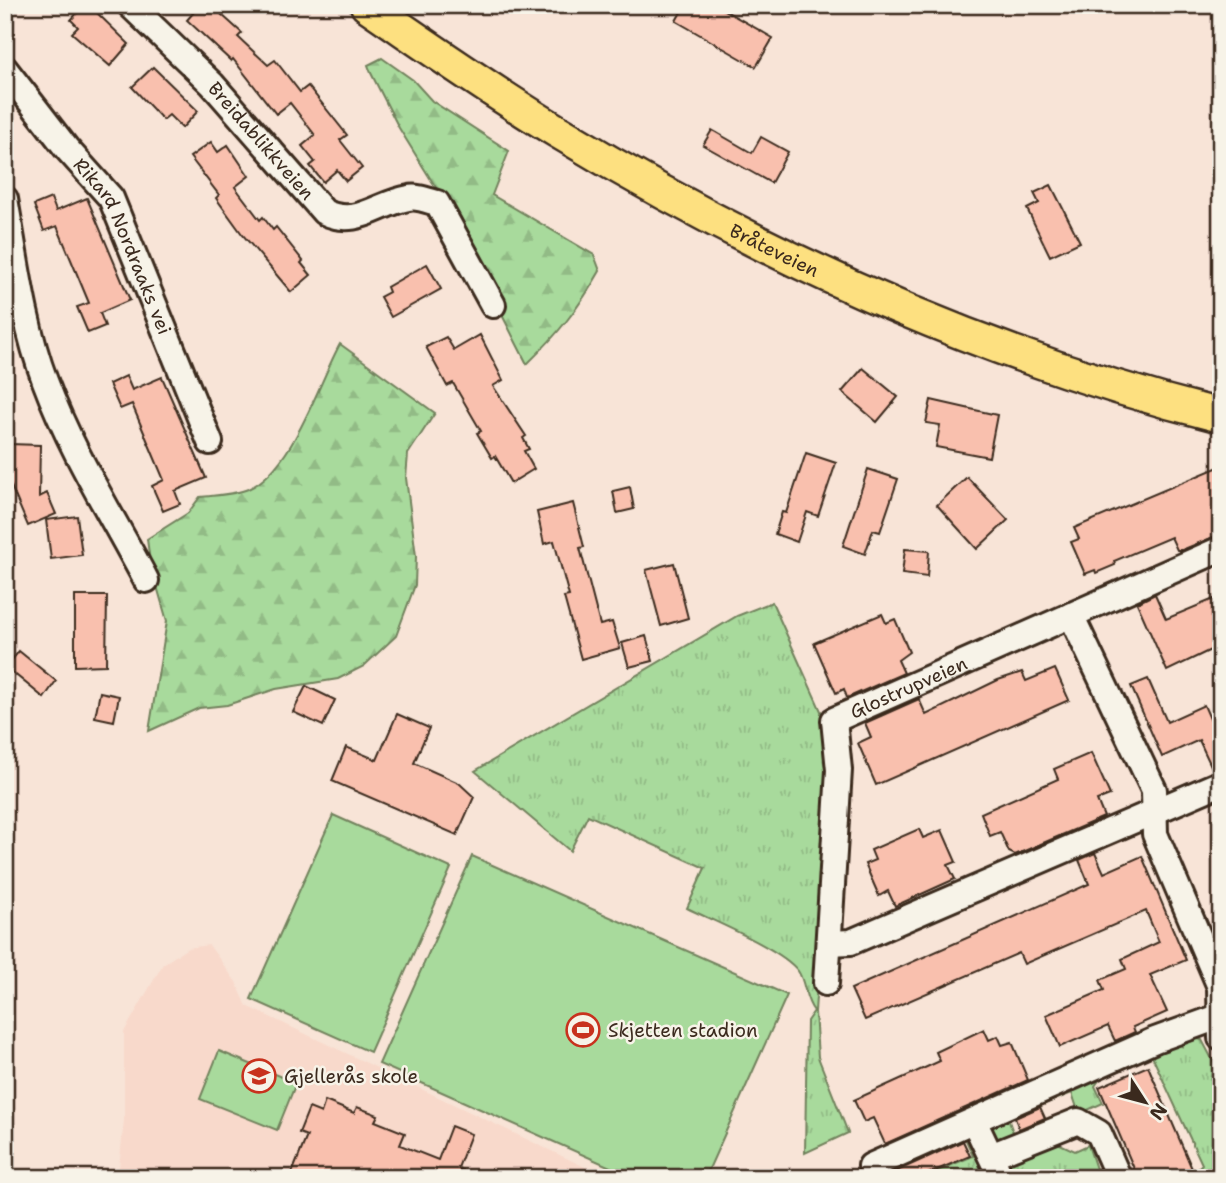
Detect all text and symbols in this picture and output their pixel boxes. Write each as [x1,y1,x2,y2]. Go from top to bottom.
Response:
street label: Breidablikkveien [203,76,320,205]
street label: Rikard Nordraaks vei [68,152,177,338]
street label: Bråteveien [726,218,823,282]
street label: Glostrupveien [846,650,971,724]
sports icon: Skjetten stadion [564,1011,602,1049]
place label: Skjetten stadion [608,1018,758,1043]
school or university icon: Gjellerås skole [240,1057,278,1095]
place label: Gjellerås skole [284,1064,418,1089]
north arrow [1110,1068,1180,1138]
text: N [1144,1098,1173,1125]

